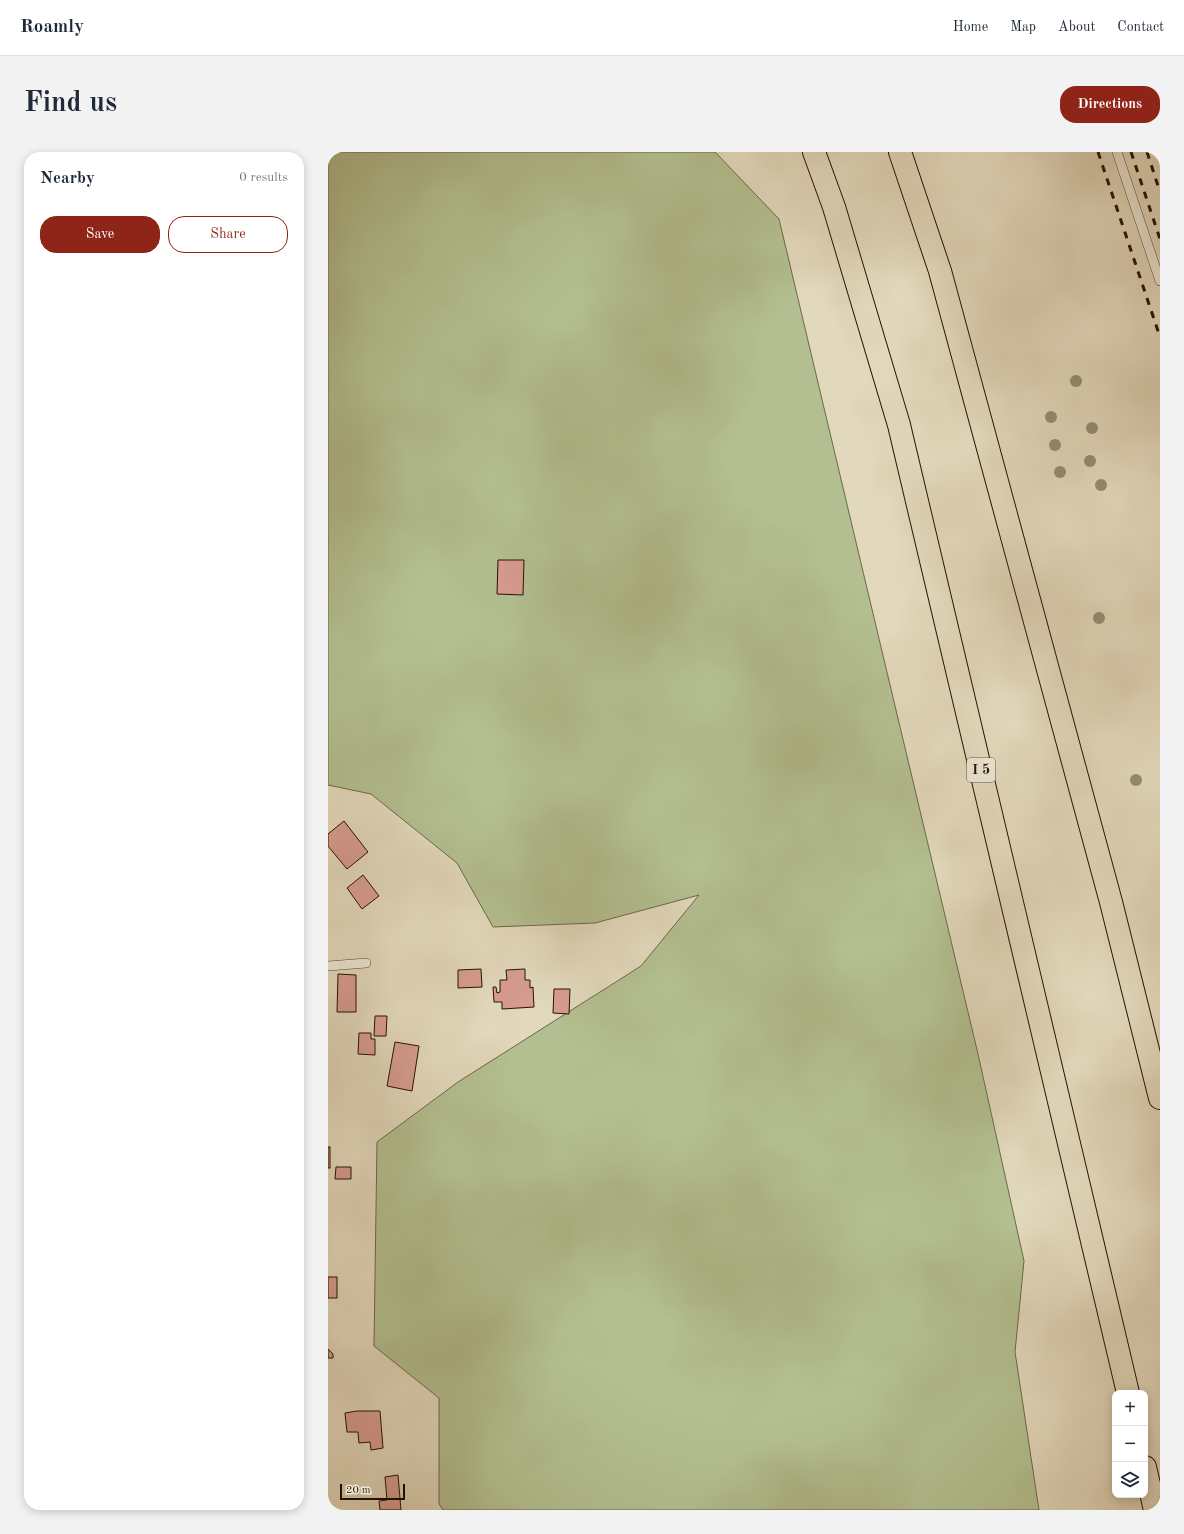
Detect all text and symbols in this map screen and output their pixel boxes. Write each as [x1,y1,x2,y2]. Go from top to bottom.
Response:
text: Roamly [20,18,84,37]
text: Home [953,20,988,34]
text: Map [1010,20,1036,34]
text: About [1058,20,1095,34]
text: Contact [1117,20,1164,34]
button: Directions [1060,86,1160,123]
text: Find us [24,90,117,118]
text: Nearby [40,170,95,187]
text: 0 results [239,171,288,184]
button: Save [40,216,160,253]
button: Share [168,216,288,253]
road number: I 5 [967,758,995,782]
map controls [1112,1390,1148,1498]
button: + [1112,1390,1148,1426]
button: − [1112,1426,1148,1462]
button: layers [1112,1462,1148,1498]
scale bar [340,1482,405,1501]
text: 20 m [346,1485,371,1496]

